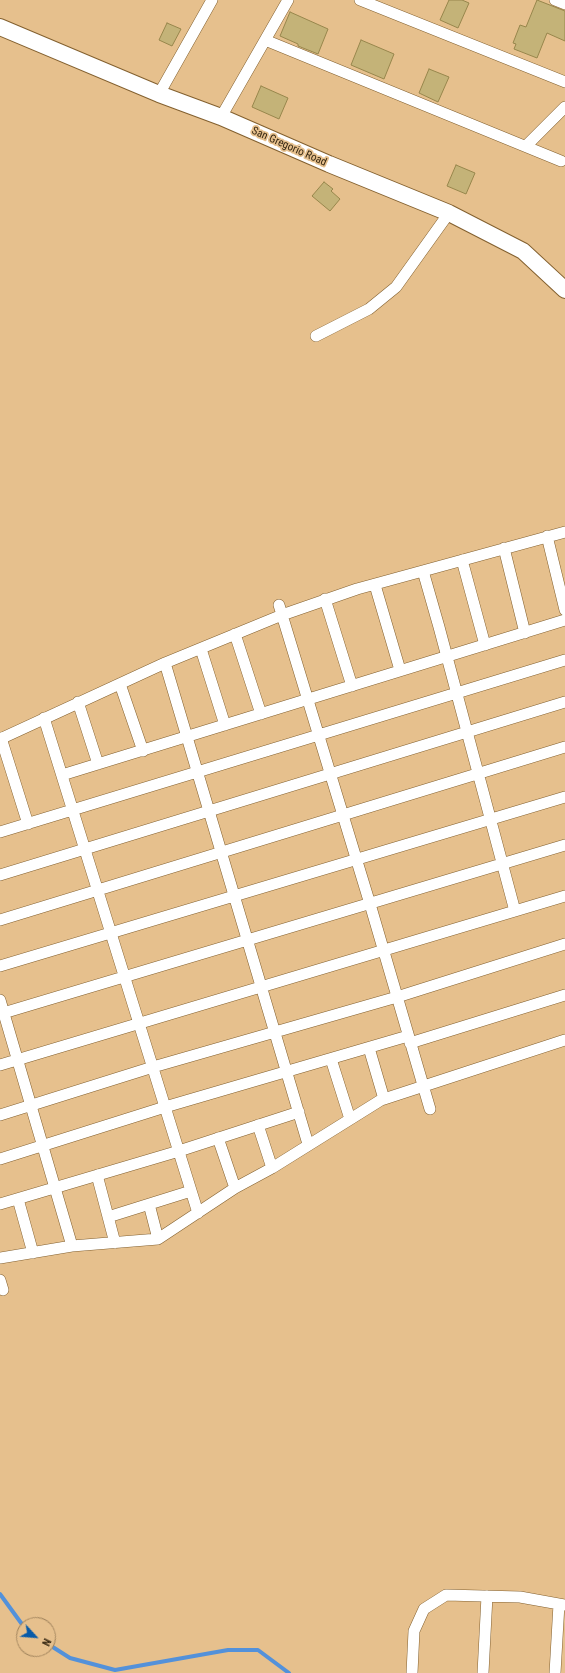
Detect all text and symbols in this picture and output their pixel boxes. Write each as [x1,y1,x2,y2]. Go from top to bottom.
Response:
street label: San Gregorio Road [249,125,329,169]
north arrow [16,1617,56,1657]
text: N [39,1636,54,1648]

